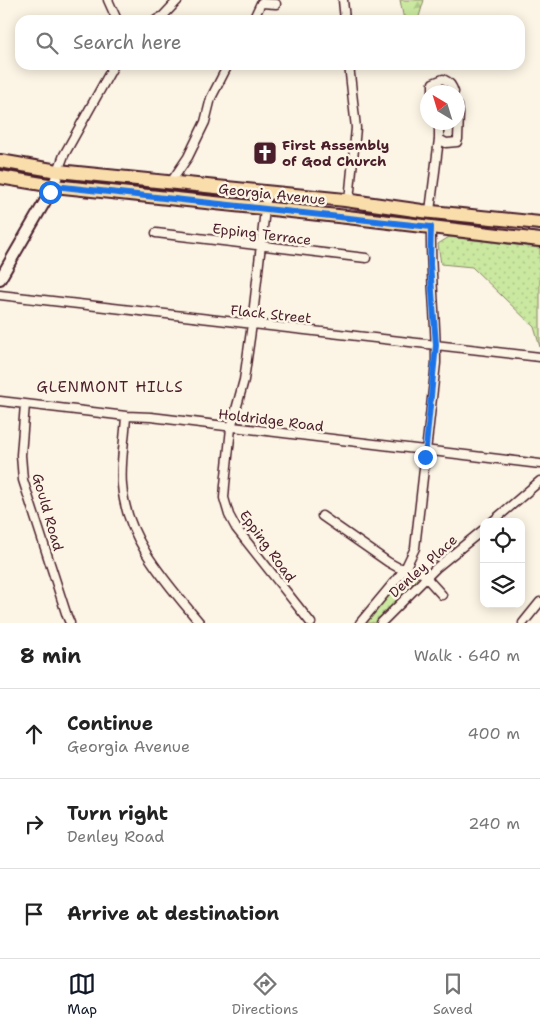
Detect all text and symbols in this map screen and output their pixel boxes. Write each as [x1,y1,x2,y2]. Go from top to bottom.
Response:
search box [15,15,525,70]
icon: search [33,29,61,57]
text: Search here [73,30,182,55]
north arrow [420,85,465,130]
place label: First Assembly of God Church [282,136,389,170]
church icon: First Assembly of God Church [252,140,278,166]
street label: Georgia Avenue [218,179,327,209]
route start [39,181,62,204]
street label: Epping Terrace [212,219,312,249]
street label: Flack Street [230,301,312,327]
district label: GLENMONT HILLS [36,377,184,397]
street label: Holdridge Road [217,405,325,435]
route end [414,446,437,469]
street label: Gould Road [28,471,68,553]
street label: Epping Road [236,506,300,586]
map controls [480,518,525,608]
button: locate [480,518,525,563]
street label: Denley Place [385,531,461,601]
button: layers [480,563,525,608]
text: 8 min [20,642,81,670]
text: Walk · 640 m [414,645,520,666]
text: Continue [67,711,153,736]
icon: ahead [20,720,48,748]
text: 400 m [467,723,520,744]
text: Georgia Avenue [67,736,190,757]
text: Turn right [67,801,168,826]
icon: right [20,810,48,838]
text: 240 m [468,813,520,834]
text: Denley Road [67,826,164,847]
icon: arrive [20,900,48,928]
text: Arrive at destination [67,901,279,926]
tab: Map [67,970,97,1018]
tab: Directions [232,970,299,1018]
tab: Saved [433,970,473,1018]

